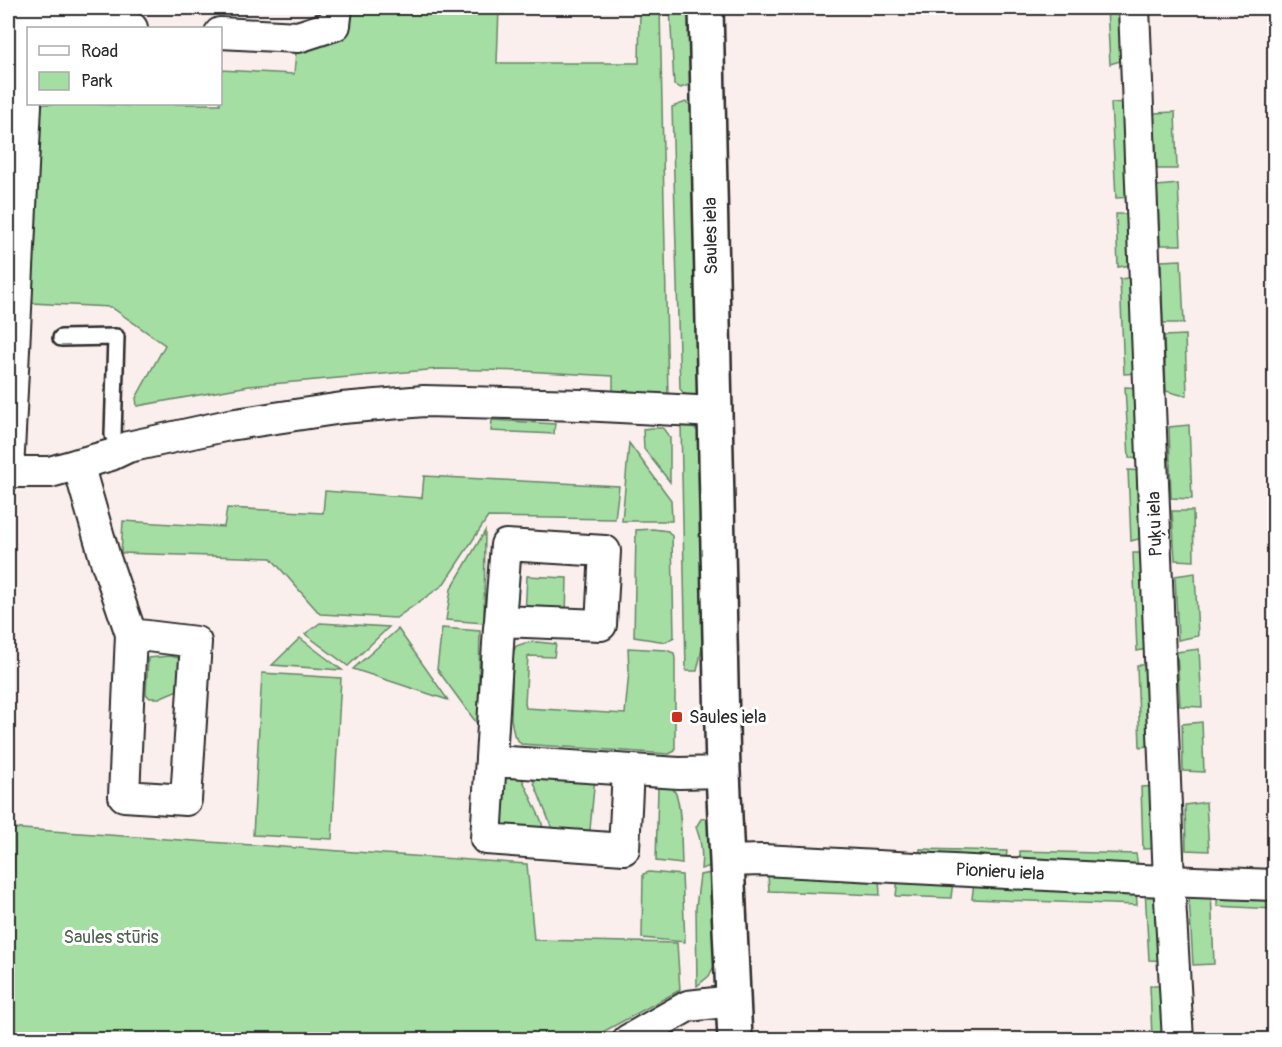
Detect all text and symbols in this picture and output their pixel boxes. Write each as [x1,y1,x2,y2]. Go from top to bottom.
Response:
legend [27,27,222,105]
text: Road [81,40,118,63]
text: Park [81,70,113,93]
street label: Saules iela [699,197,723,275]
street label: Puķu iela [1142,491,1168,557]
place label: Saules iela [689,706,766,729]
marker: Saules iela [670,710,684,724]
street label: Pionieru iela [955,858,1045,886]
park label: Saules stūris [64,926,158,949]

